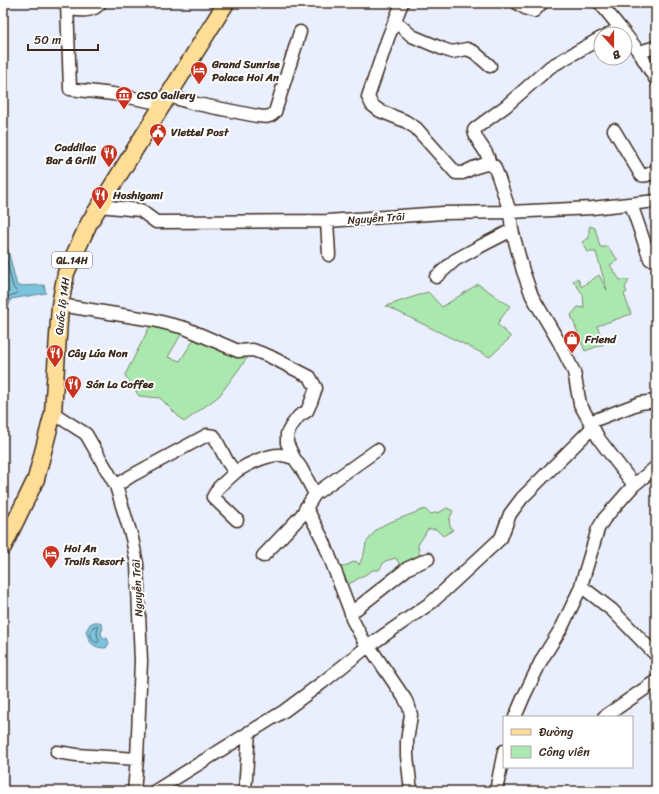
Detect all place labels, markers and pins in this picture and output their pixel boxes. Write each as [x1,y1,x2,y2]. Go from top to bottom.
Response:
place label: Grand Sunrise Palace Hoi An [211,55,280,87]
hotel icon: Grand Sunrise Palace Hoi An [189,60,209,85]
museum icon: CSO Gallery [114,85,134,110]
place label: CSO Gallery [136,86,196,105]
public building icon: Viettel Post [148,122,168,147]
place label: Viettel Post [171,123,230,142]
place label: Caddilac Bar & Grill [46,138,97,170]
restaurant icon: Caddilac Bar & Grill [99,143,119,168]
restaurant icon: Hoshigami [90,185,110,210]
place label: Hoshigami [112,186,164,205]
shop icon: Friend [562,329,582,354]
place label: Friend [584,330,617,349]
restaurant icon: Cây Lúa Non [45,343,65,368]
place label: Cây Lúa Non [67,344,128,363]
restaurant icon: Són La Coffee [63,374,83,399]
place label: Són La Coffee [85,375,154,394]
place label: Hoi An Trails Resort [63,539,126,571]
hotel icon: Hoi An Trails Resort [41,544,61,569]

